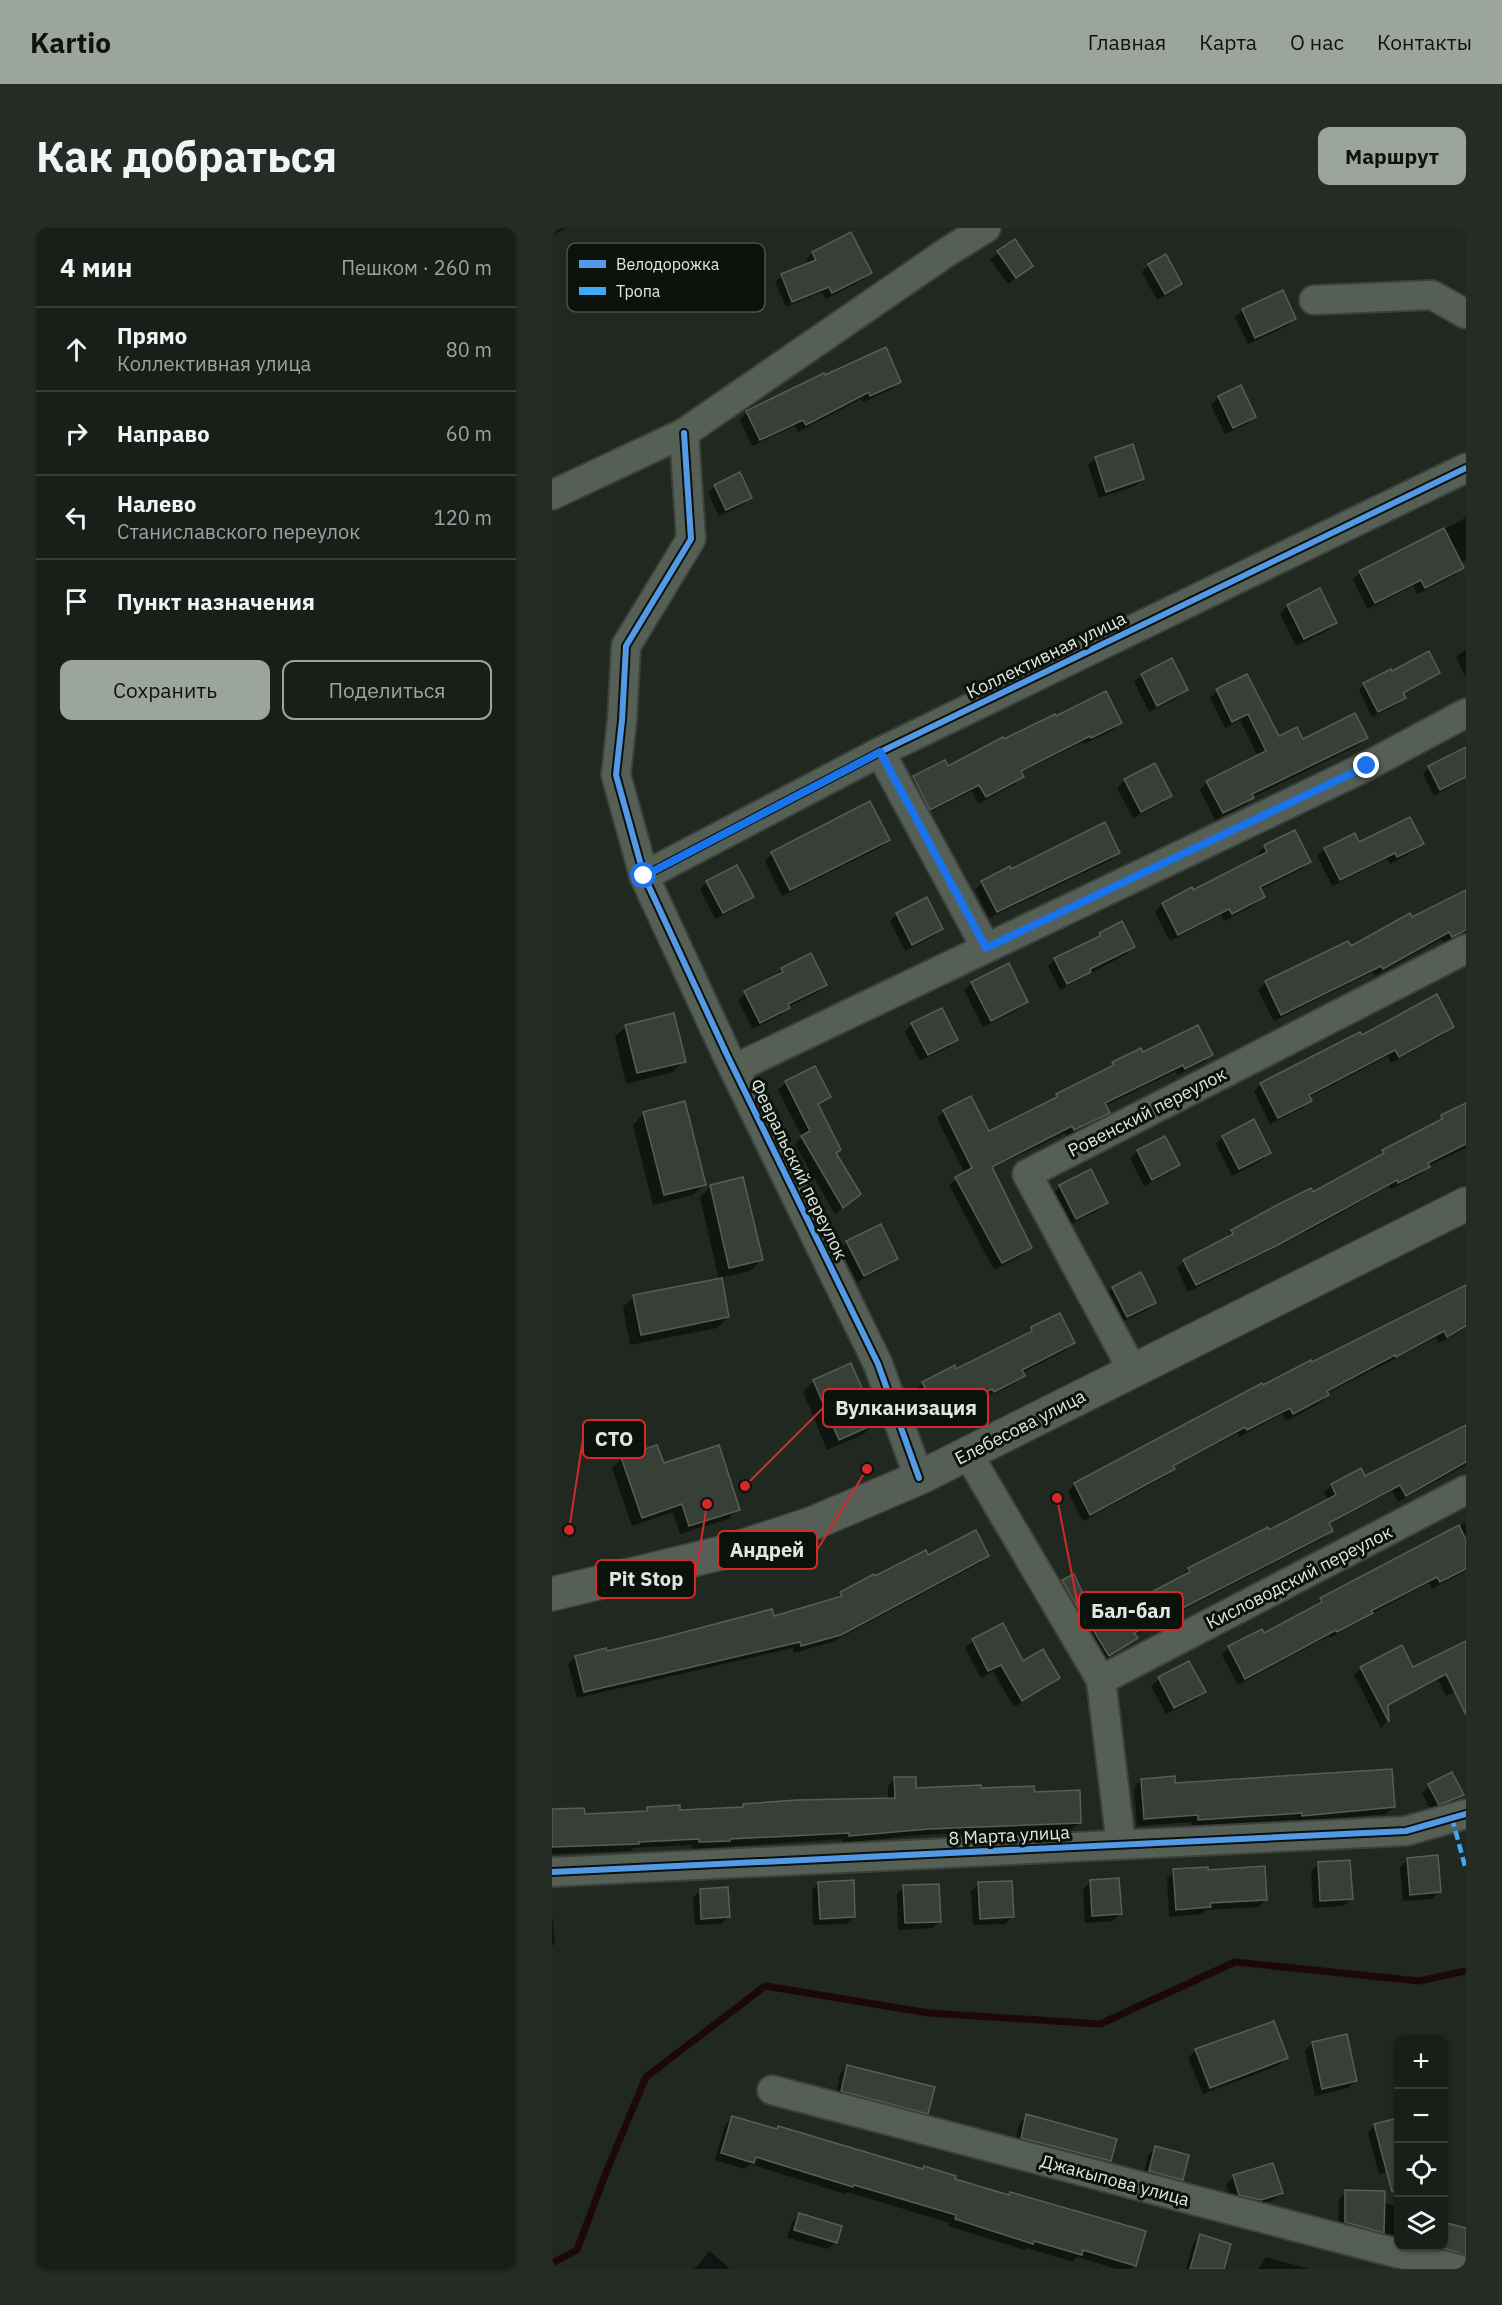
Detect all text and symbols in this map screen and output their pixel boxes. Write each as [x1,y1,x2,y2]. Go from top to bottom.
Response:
text: Kartio [30,24,111,61]
text: Главная [1088,28,1166,56]
text: Карта [1199,28,1257,56]
text: О нас [1290,28,1344,56]
text: Контакты [1377,28,1472,56]
button: Маршрут [1318,127,1466,185]
text: Как добраться [36,129,337,184]
legend [567,243,765,312]
text: 4 мин [60,250,132,284]
text: Пешком · 260 m [341,254,492,281]
text: Велодорожка [616,254,720,274]
text: Тропа [616,281,661,301]
text: Прямо [117,321,187,350]
icon: ahead [60,333,93,366]
text: 80 m [446,336,492,363]
text: Коллективная улица [117,350,311,377]
icon: right [60,417,93,450]
text: Направо [117,419,210,448]
text: 60 m [446,420,492,447]
text: Налево [117,489,196,518]
icon: left [60,501,93,534]
text: 120 m [434,504,492,531]
text: Станиславского переулок [117,518,360,545]
icon: arrive [60,585,93,618]
text: Пункт назначения [117,587,315,616]
street label: Коллективная улица [962,606,1130,704]
button: Сохранить [60,660,270,720]
button: Поделиться [282,660,492,720]
route end [1353,752,1379,778]
route start [630,862,656,888]
street label: Ровенский переулок [1064,1062,1230,1162]
street label: Февральский переулок [745,1075,853,1263]
street label: Елебесова улица [951,1384,1089,1470]
callout: Вулканизация [823,1389,988,1427]
text: Вулканизация [835,1394,977,1421]
callout: СТО [583,1420,645,1458]
text: СТО [595,1425,633,1452]
street label: Кисловодский переулок [1202,1520,1396,1634]
callout: Андрей [718,1531,817,1569]
text: Андрей [730,1536,804,1563]
callout: Pit Stop [596,1560,695,1598]
text: Pit Stop [609,1565,683,1592]
callout: Бал-бал [1079,1592,1183,1630]
text: Бал-бал [1091,1597,1171,1624]
street label: 8 Марта улица [948,1820,1071,1850]
map controls [1394,2035,1448,2251]
button: + [1394,2035,1448,2089]
button: − [1394,2089,1448,2143]
button: locate [1394,2143,1448,2197]
street label: Джакыпова улица [1038,2149,1192,2211]
button: layers [1394,2197,1448,2251]

